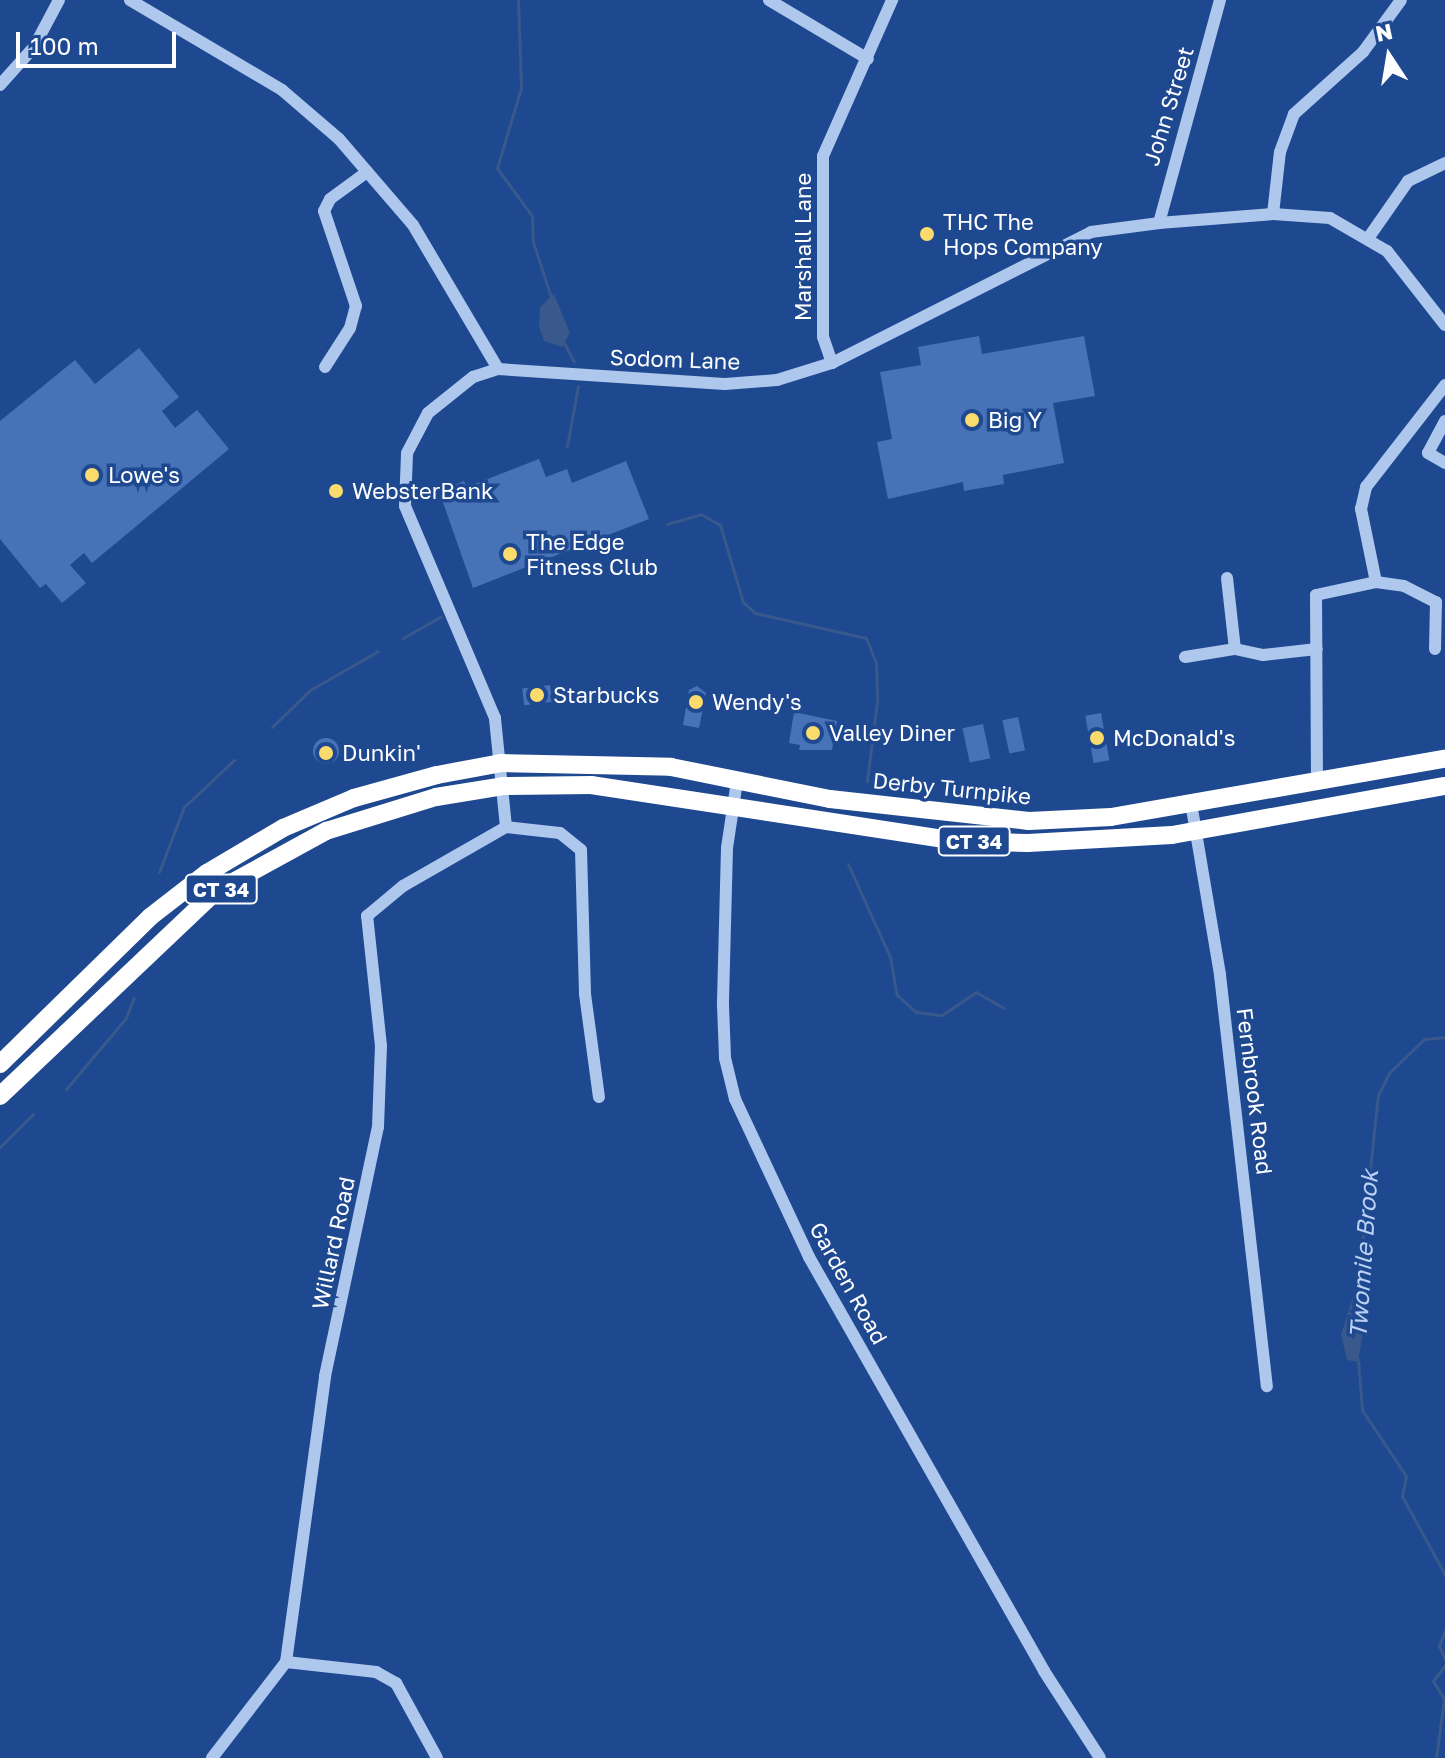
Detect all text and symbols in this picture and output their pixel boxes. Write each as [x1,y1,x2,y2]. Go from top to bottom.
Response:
scale bar [20,16,180,66]
north arrow [1349,16,1429,96]
text: N [1373,17,1395,47]
text: 100 m [30,31,99,60]
street label: John Street [1137,43,1199,169]
street label: Marshall Lane [790,173,816,321]
place label: THC The Hops Company [943,208,1103,260]
marker: THC The Hops Company [918,225,936,243]
street label: Sodom Lane [609,344,741,374]
place label: Big Y [988,407,1042,433]
marker: Big Y [963,411,981,429]
place label: Lowe's [108,462,180,488]
marker: Lowe's [83,466,101,484]
place label: WebsterBank [352,478,493,504]
marker: WebsterBank [327,482,345,500]
place label: The Edge Fitness Club [526,528,658,580]
marker: The Edge Fitness Club [501,545,519,563]
place label: Starbucks [553,682,659,708]
marker: Starbucks [528,686,546,704]
place label: Wendy's [712,689,802,715]
marker: Wendy's [687,693,705,711]
place label: Valley Diner [829,720,955,746]
marker: Valley Diner [804,724,822,742]
place label: McDonald's [1113,725,1235,751]
marker: McDonald's [1088,729,1106,747]
place label: Dunkin' [342,740,421,766]
marker: Dunkin' [317,744,335,762]
street label: Derby Turnpike [872,767,1032,809]
road number: CT 34 [936,825,1012,857]
road number: CT 34 [183,873,259,905]
street label: Fernbrook Road [1232,1006,1278,1176]
water label: Twomile Brook [1343,1169,1383,1339]
street label: Willard Road [306,1174,360,1312]
street label: Garden Road [805,1217,893,1349]

